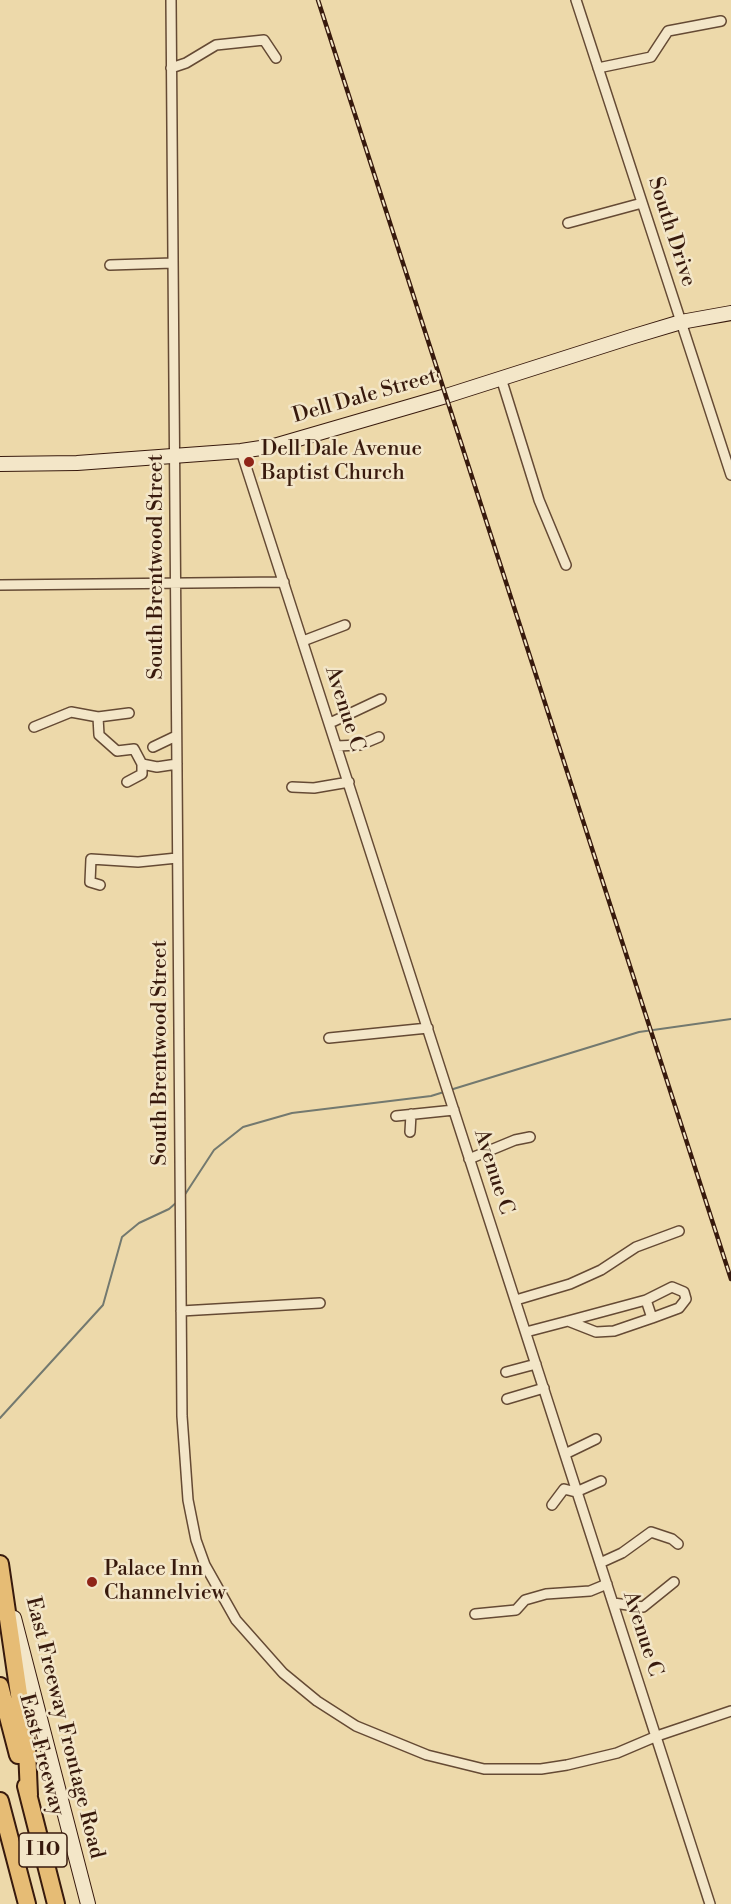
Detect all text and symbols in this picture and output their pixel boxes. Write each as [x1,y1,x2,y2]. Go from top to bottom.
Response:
street label: South Drive [641,174,701,290]
street label: Dell Dale Street [290,364,440,430]
place label: Dell Dale Avenue Baptist Church [261,437,422,487]
street label: South Brentwood Street [144,454,170,680]
marker: Dell Dale Avenue Baptist Church [242,455,256,469]
street label: Avenue C [318,663,370,755]
street label: South Brentwood Street [148,940,174,1166]
street label: Avenue C [467,1126,519,1218]
place label: Palace Inn Channelview [104,1557,226,1607]
marker: Palace Inn Channelview [85,1575,99,1589]
street label: Avenue C [616,1588,668,1680]
street label: East Freeway Frontage Road [19,1595,109,1861]
street label: East Freeway [13,1691,69,1819]
road number: I 10 [19,1833,67,1867]

